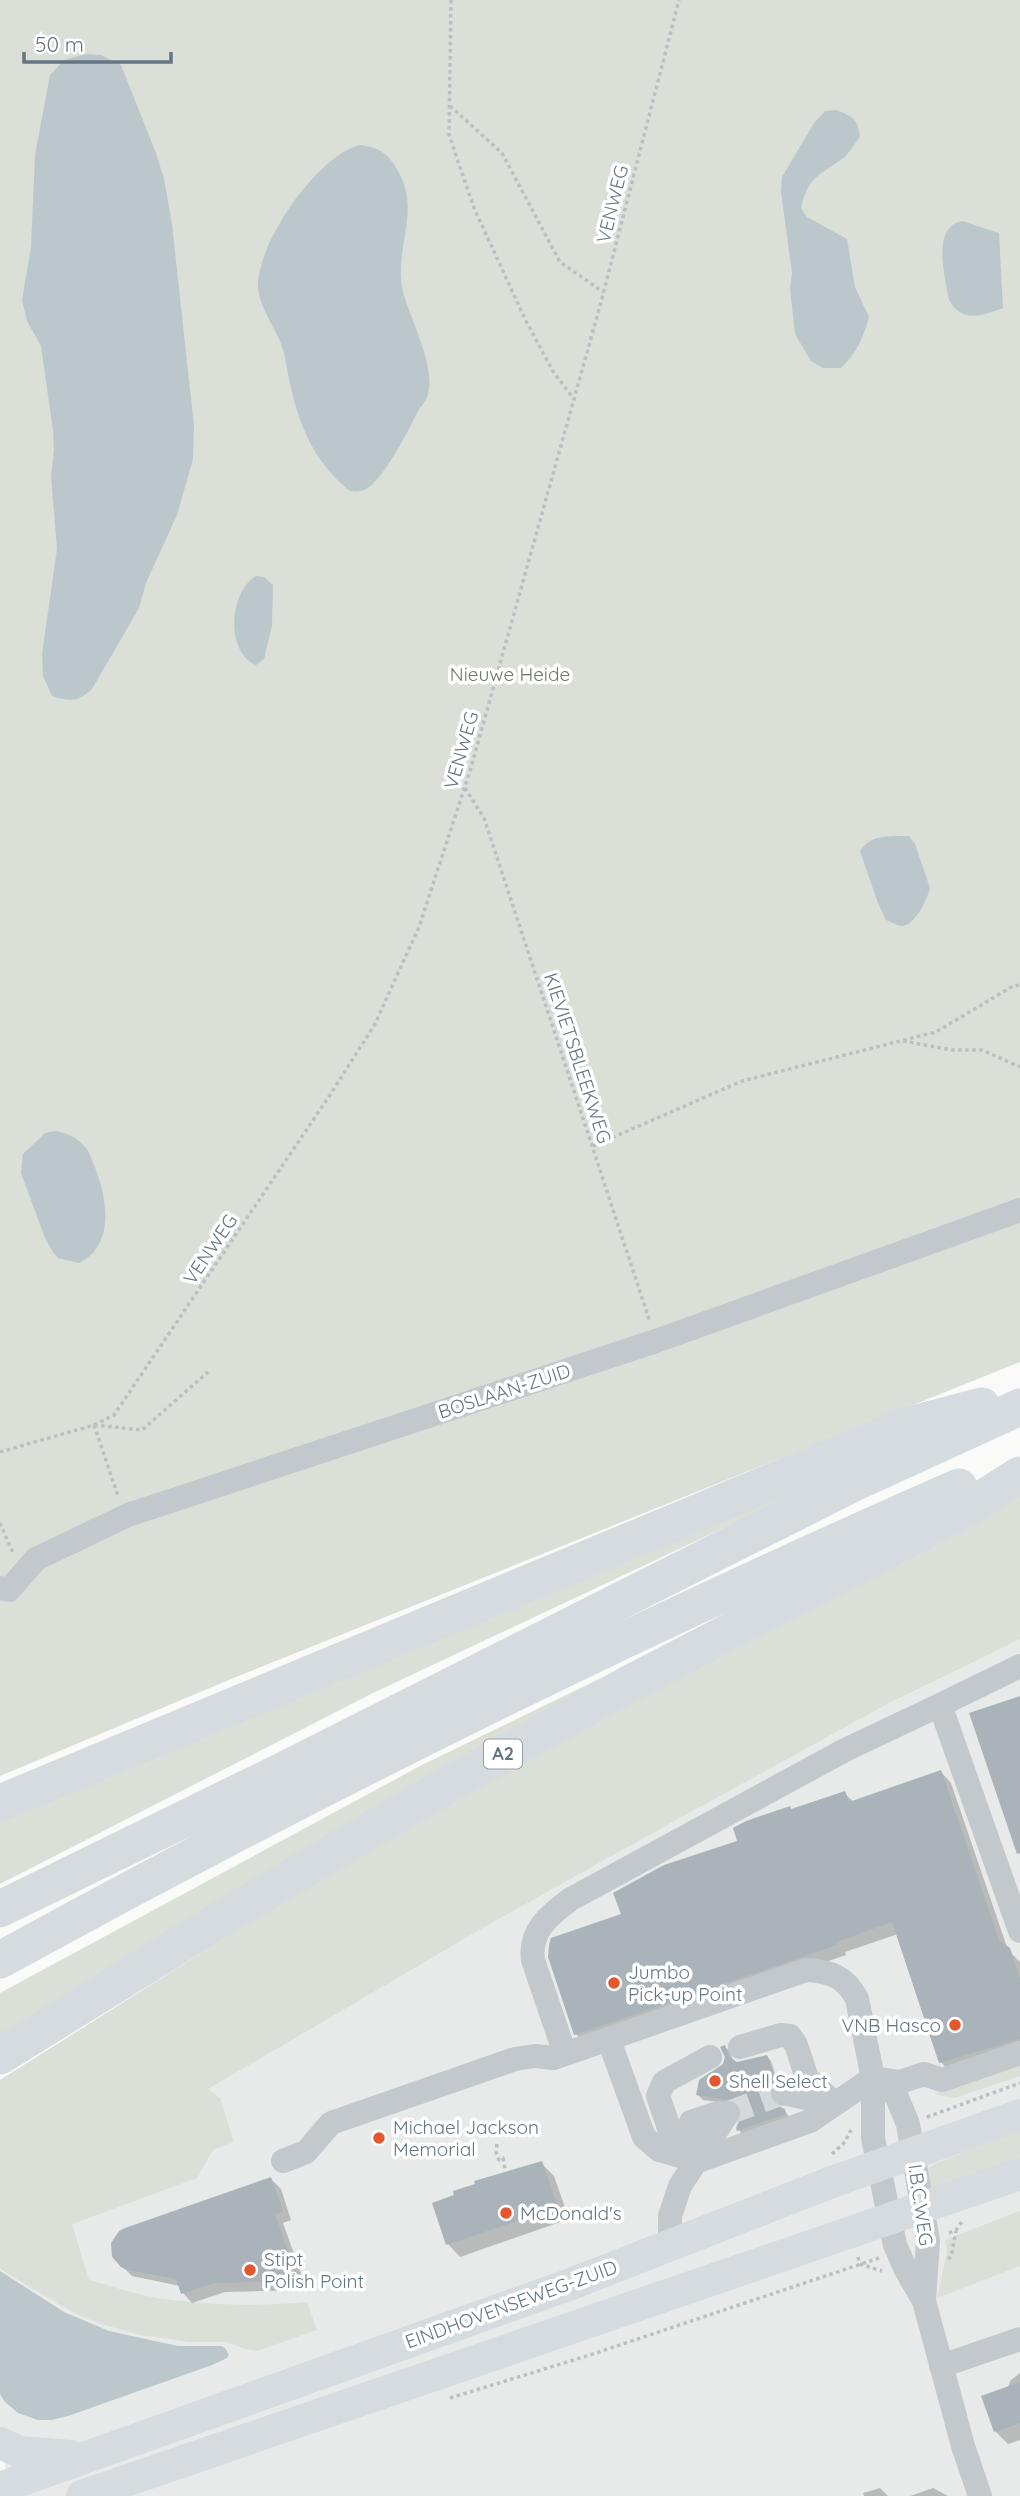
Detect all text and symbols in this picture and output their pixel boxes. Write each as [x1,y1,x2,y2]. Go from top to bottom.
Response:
scale bar [24,21,172,65]
text: 50 m [35,31,84,57]
street label: VENWEG [591,162,633,246]
park label: Nieuwe Heide [450,662,570,686]
street label: VENWEG [438,708,484,792]
street label: KIEVIETSBLEEKWEG [539,970,617,1146]
street label: VENWEG [178,1209,242,1289]
street label: BOSLAAN-ZUID [435,1358,573,1424]
road number: A2 [484,1740,522,1769]
place label: Jumbo Pick-up Point [628,1960,742,2006]
marker: Jumbo Pick-up Point [606,1975,622,1991]
place label: VNB Hasco [842,2013,941,2037]
marker: VNB Hasco [947,2017,963,2033]
place label: Shell Select [729,2069,828,2093]
marker: Shell Select [707,2073,723,2089]
place label: Michael Jackson Memorial [393,2115,539,2161]
marker: Michael Jackson Memorial [371,2130,387,2146]
street label: I.B.C.WEG [903,2163,939,2247]
place label: McDonald's [520,2201,622,2225]
marker: McDonald's [498,2205,514,2221]
place label: Stipt Polish Point [264,2247,364,2293]
street label: EINDHOVENSEWEG-ZUID [402,2254,620,2354]
marker: Stipt Polish Point [242,2262,258,2278]

